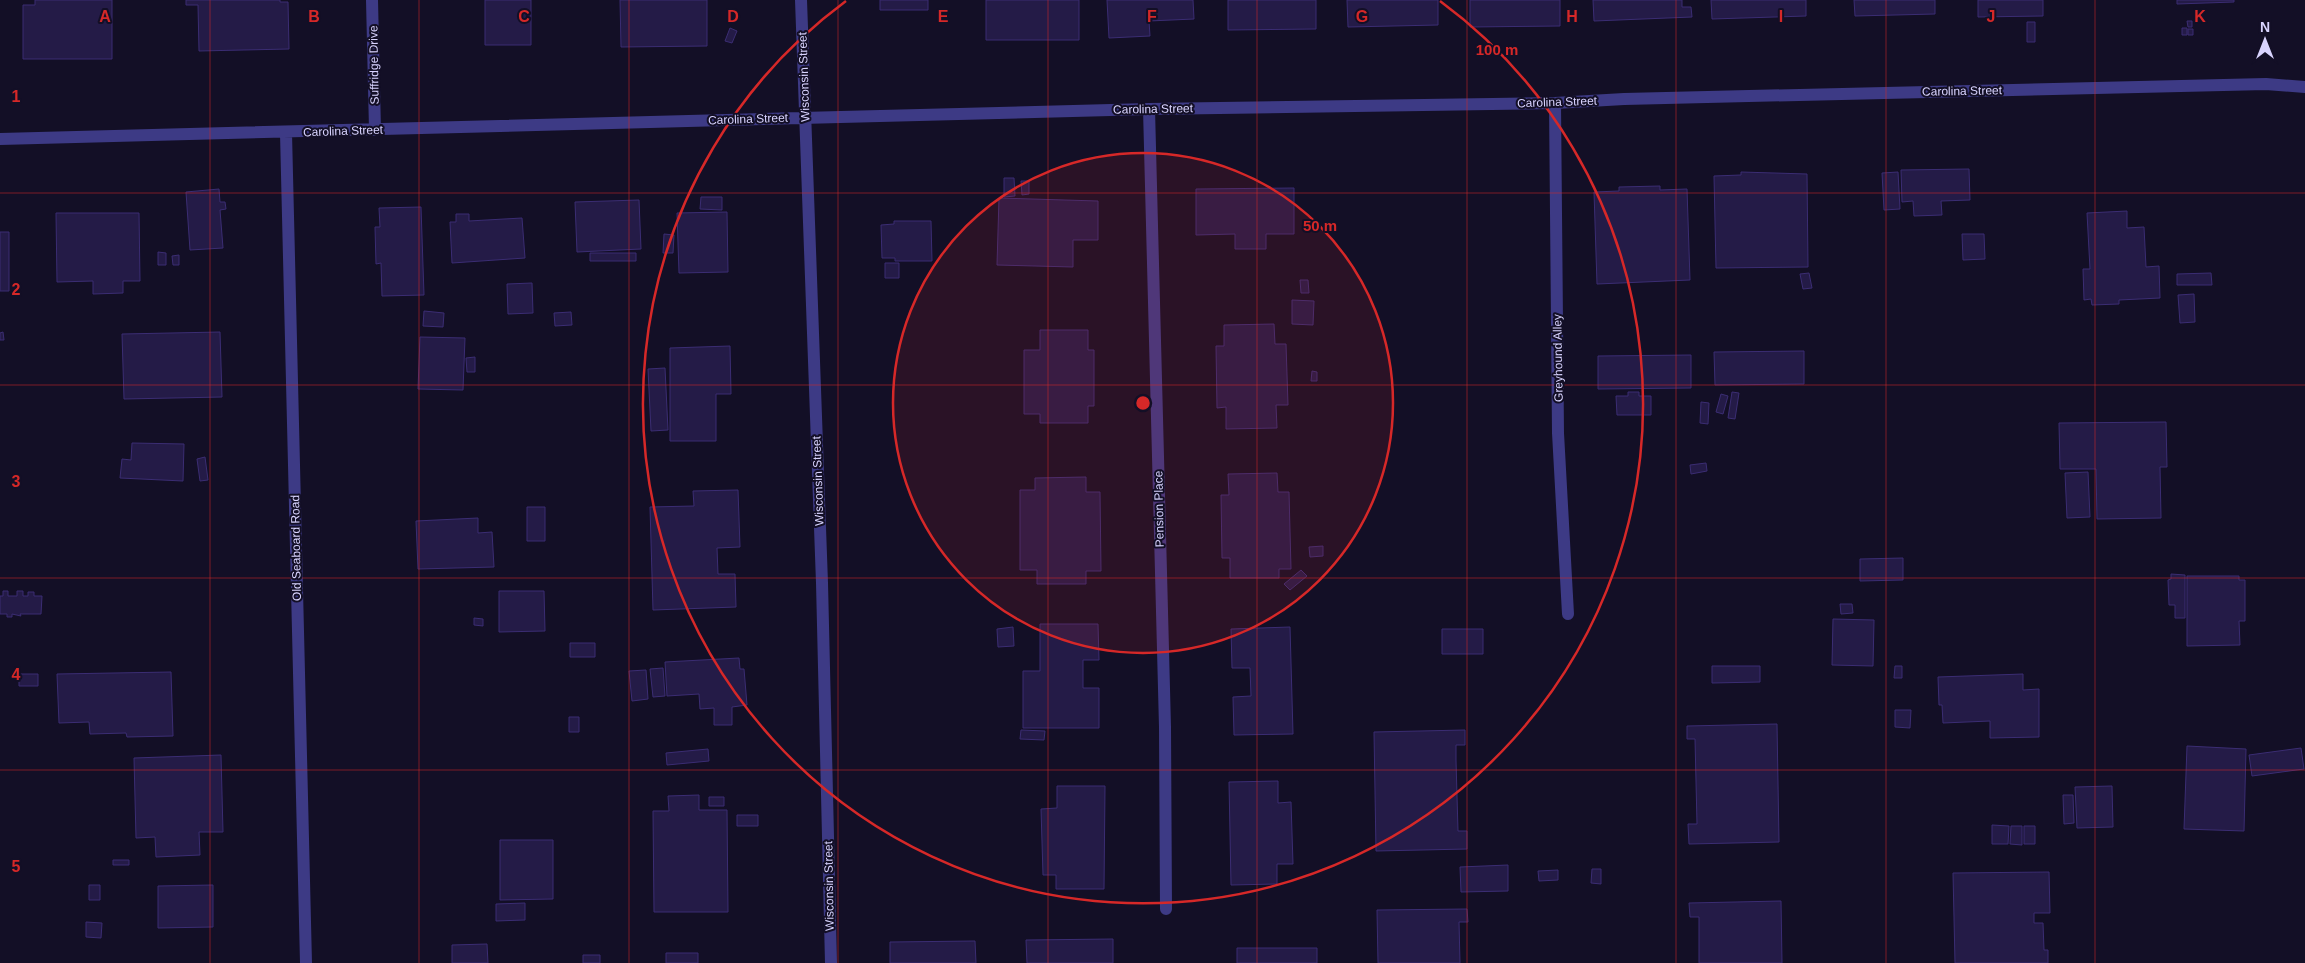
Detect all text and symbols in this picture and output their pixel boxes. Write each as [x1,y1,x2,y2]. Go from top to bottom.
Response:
text: A [99,8,111,25]
text: B [308,8,320,25]
text: C [518,8,530,25]
text: D [727,8,739,25]
text: E [938,8,949,25]
text: F [1147,8,1157,25]
text: G [1356,8,1368,25]
text: H [1566,8,1578,25]
text: I [1779,8,1783,25]
text: J [1987,8,1995,25]
text: K [2194,8,2206,25]
north arrow [2240,15,2290,65]
text: N [2260,19,2270,35]
street label: Suffridge Drive [366,25,382,105]
street label: Wisconsin Street [795,31,813,122]
text: 100 m [1476,41,1518,58]
street label: Carolina Street [1922,83,2003,99]
text: 1 [12,88,21,105]
street label: Carolina Street [1517,94,1598,110]
street label: Carolina Street [1113,101,1194,117]
street label: Carolina Street [708,111,789,127]
street label: Carolina Street [303,123,384,139]
text: 50 m [1303,217,1337,234]
text: 2 [12,281,21,298]
street label: Greyhound Alley [1550,314,1566,402]
centre of rings [1134,394,1152,412]
street label: Wisconsin Street [809,435,827,526]
street label: Pension Place [1151,470,1167,547]
text: 3 [12,473,21,490]
street label: Old Seaboard Road [288,495,304,601]
text: 4 [12,666,21,683]
street label: Wisconsin Street [821,840,837,931]
text: 5 [12,858,21,875]

